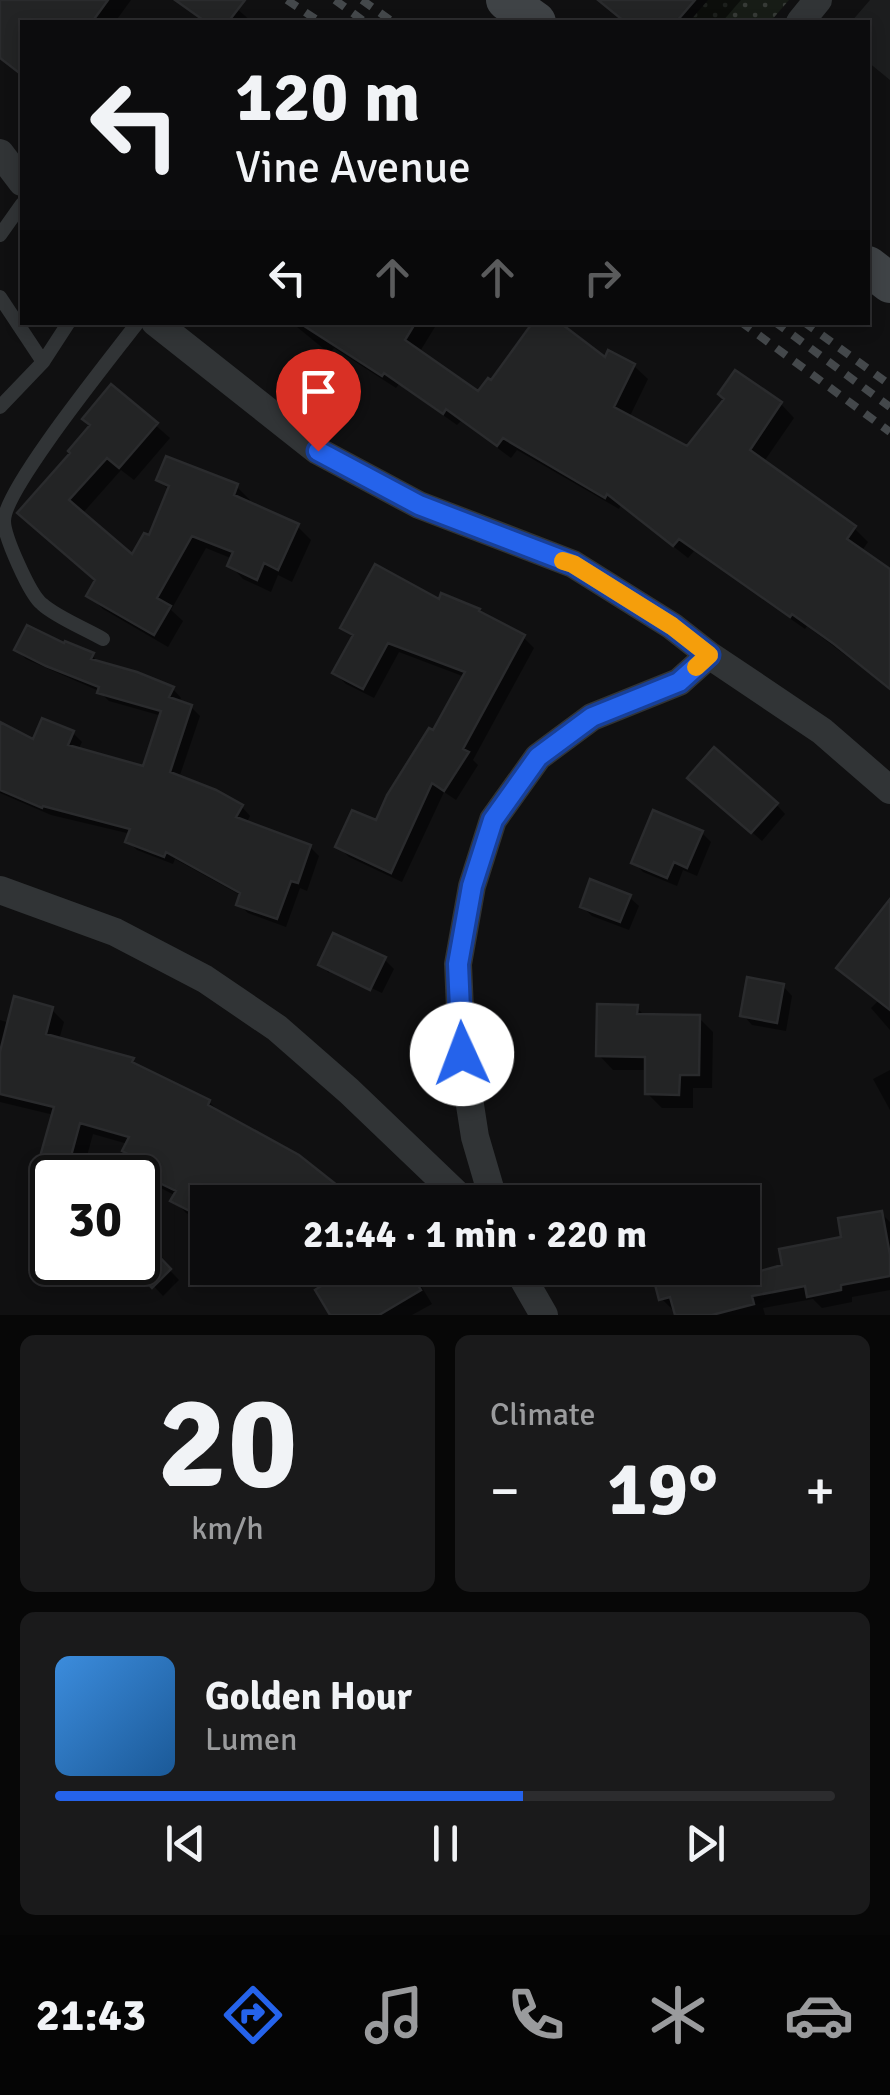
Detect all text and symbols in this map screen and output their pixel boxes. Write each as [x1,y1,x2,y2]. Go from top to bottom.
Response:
text: 120 m [235,54,420,140]
icon: left [70,60,200,190]
text: Vine Avenue [235,140,471,195]
icon: left [260,250,315,305]
icon: ahead [365,250,420,305]
icon: ahead [470,250,525,305]
icon: right [575,250,630,305]
pin [276,349,361,452]
icon: arrive [291,364,346,419]
position arrow [410,1002,514,1106]
speed limit sign: 30 [30,1155,160,1285]
text: 21:44 · 1 min · 220 m [303,1211,647,1258]
text: 20 [157,1364,298,1524]
text: Climate [490,1395,596,1434]
text: 19° [607,1443,718,1536]
text: − [490,1457,520,1525]
text: + [805,1457,835,1525]
text: km/h [191,1509,264,1548]
text: Golden Hour [205,1673,412,1720]
text: Lumen [205,1720,297,1759]
icon: previous [158,1816,213,1871]
icon: pause [418,1816,473,1871]
icon: next [678,1816,733,1871]
icon: directions [218,1980,288,2050]
icon: music [359,1980,429,2050]
icon: phone [501,1980,571,2050]
icon: climate [643,1980,713,2050]
icon: car [784,1980,854,2050]
text: 21:43 [36,1988,146,2043]

